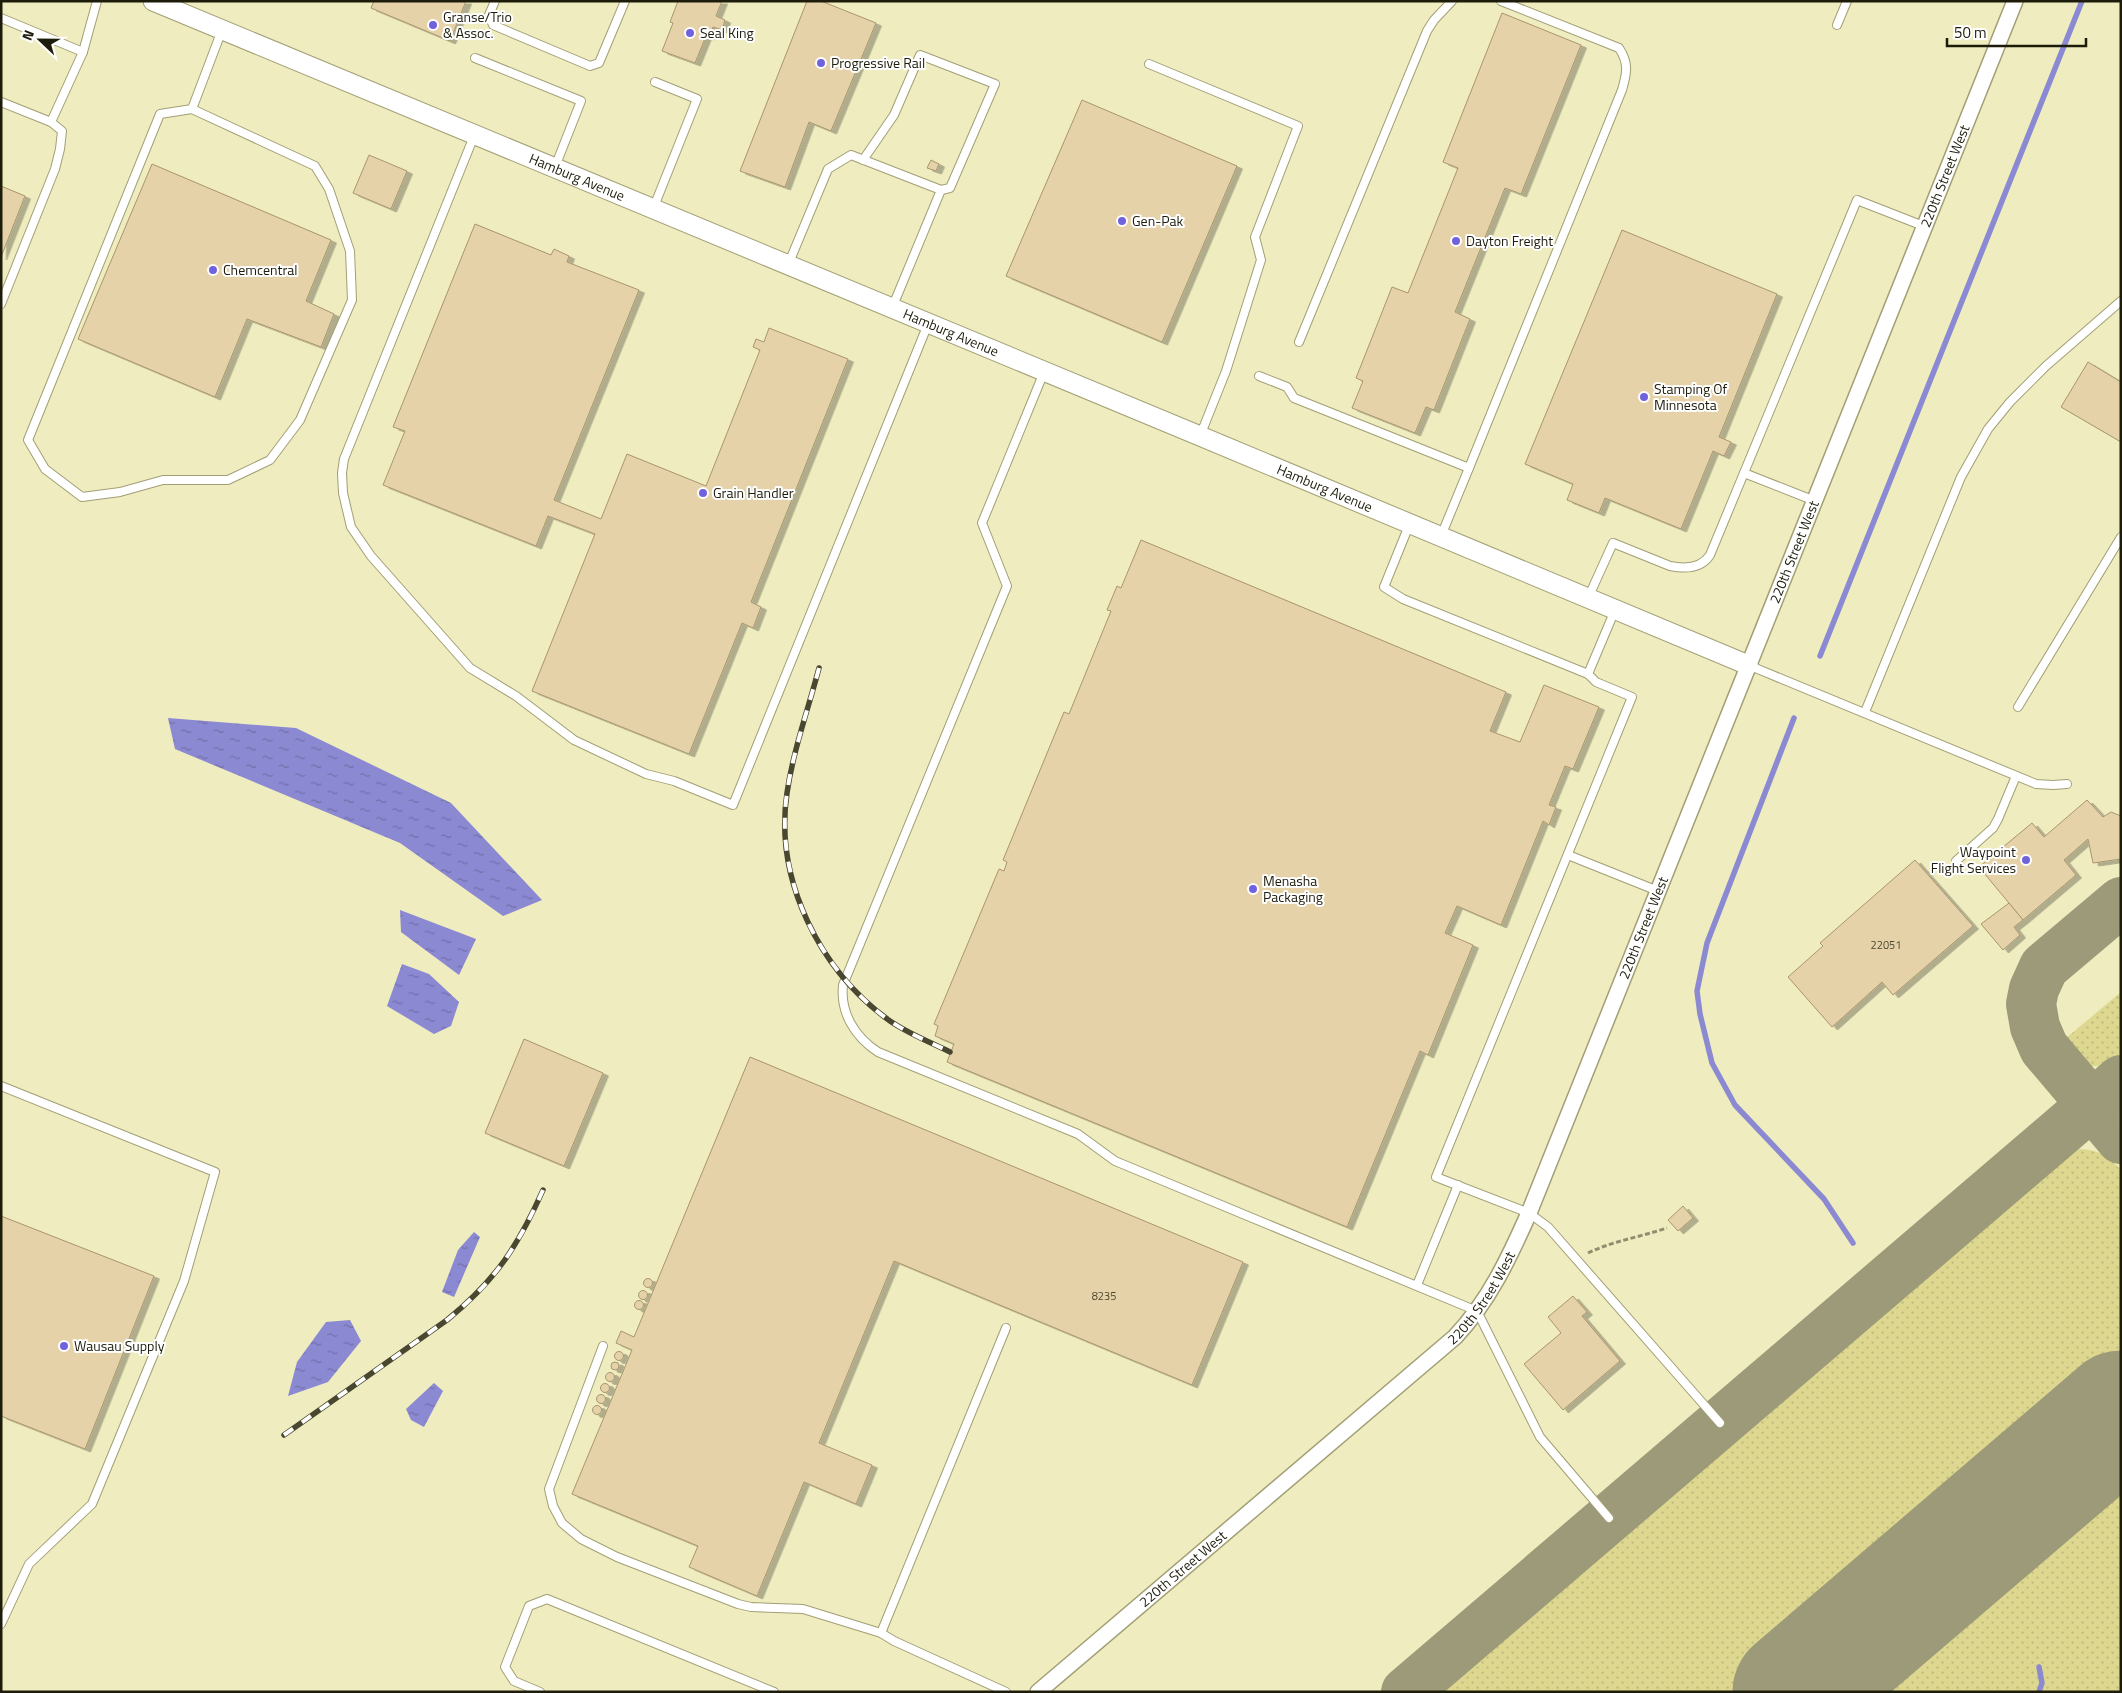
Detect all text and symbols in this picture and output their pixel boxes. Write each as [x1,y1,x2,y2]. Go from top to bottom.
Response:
place label: Granse/Trio & Assoc. [443,6,512,43]
north arrow [15,15,65,65]
scale bar [1947,15,2086,47]
marker: Granse/Trio & Assoc. [427,19,439,31]
text: 50 m [1954,21,1987,44]
place label: Seal King [700,22,754,43]
text: N [16,27,39,43]
marker: Seal King [684,27,696,39]
place label: Progressive Rail [831,52,925,73]
marker: Progressive Rail [815,57,827,69]
street label: 220th Street West [1914,121,1974,230]
street label: Hamburg Avenue [526,147,628,206]
place label: Gen-Pak [1132,210,1184,231]
marker: Gen-Pak [1116,215,1128,227]
place label: Dayton Freight [1466,230,1553,251]
marker: Dayton Freight [1450,235,1462,247]
place label: Chemcentral [223,259,297,280]
marker: Chemcentral [207,264,219,276]
street label: Hamburg Avenue [900,303,1002,361]
place label: Stamping Of Minnesota [1654,378,1728,415]
marker: Stamping Of Minnesota [1638,391,1650,403]
street label: Hamburg Avenue [1274,458,1376,517]
place label: Grain Handler [713,482,794,503]
marker: Grain Handler [697,487,709,499]
street label: 220th Street West [1764,497,1824,606]
place label: Waypoint Flight Services [1931,841,2016,878]
marker: Waypoint Flight Services [2020,854,2032,866]
place label: Menasha Packaging [1263,870,1323,907]
street label: 220th Street West [1613,873,1673,982]
marker: Menasha Packaging [1247,883,1259,895]
house number: 22051 [1871,937,1901,953]
street label: 220th Street West [1442,1247,1520,1349]
house number: 8235 [1092,1288,1116,1304]
place label: Wausau Supply [74,1335,165,1356]
marker: Wausau Supply [58,1340,70,1352]
street label: 220th Street West [1134,1525,1231,1612]

